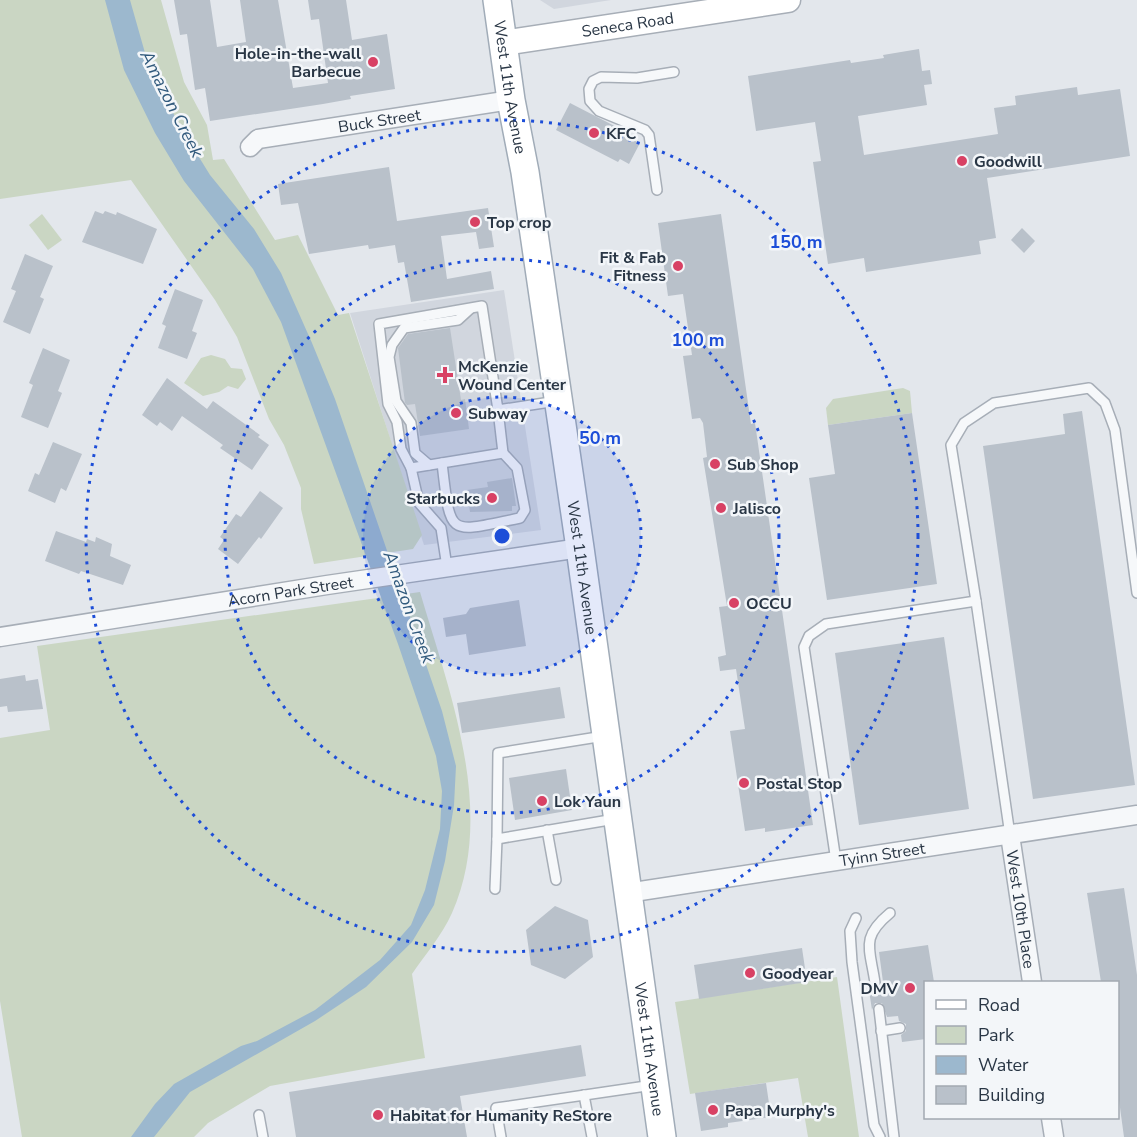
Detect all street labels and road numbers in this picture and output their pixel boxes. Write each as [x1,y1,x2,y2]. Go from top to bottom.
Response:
street label: Seneca Road [580,7,675,43]
street label: West 11th Avenue [488,19,531,156]
street label: Buck Street [337,104,423,138]
street label: West 11th Avenue [561,499,602,636]
street label: Acorn Park Street [226,571,355,613]
street label: Tyinn Street [838,838,927,872]
street label: West 10th Place [1000,848,1040,970]
street label: West 11th Avenue [629,981,669,1117]

